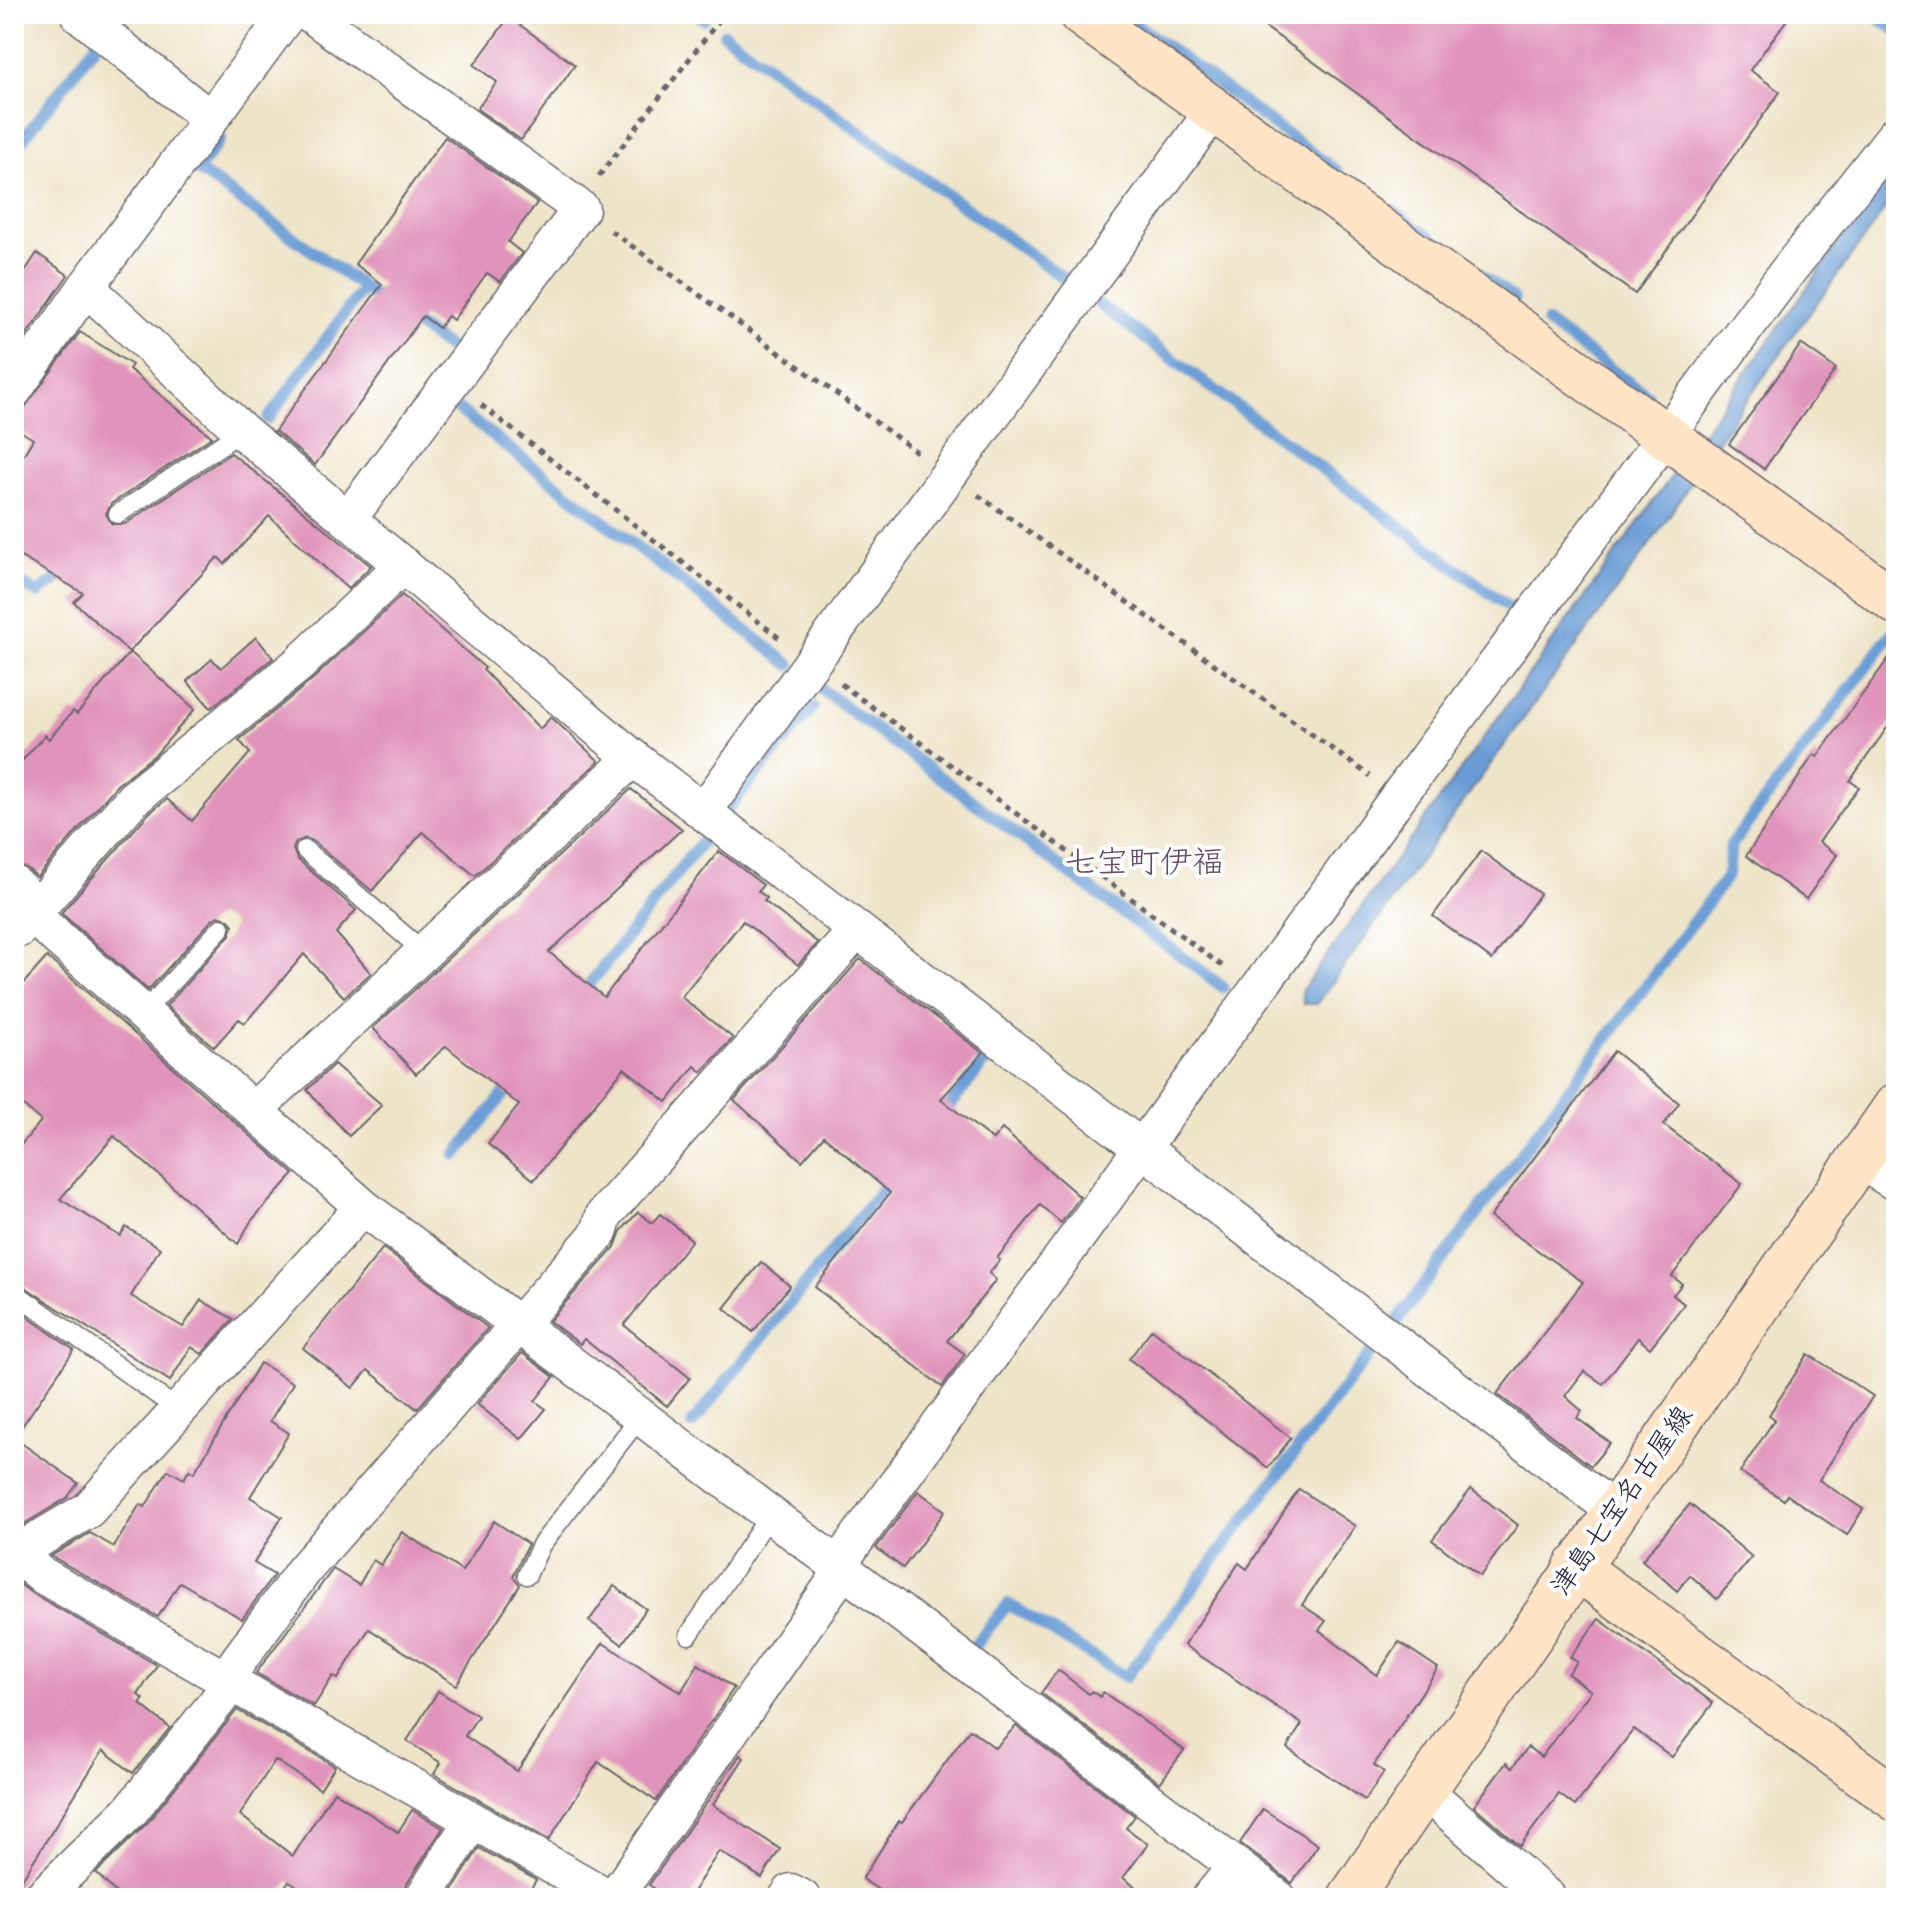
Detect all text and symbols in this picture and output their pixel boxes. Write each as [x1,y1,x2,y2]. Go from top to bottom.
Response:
district label: 七宝町伊福 [1064,842,1224,882]
street label: 津島七宝名古屋線 [1543,1399,1701,1603]

